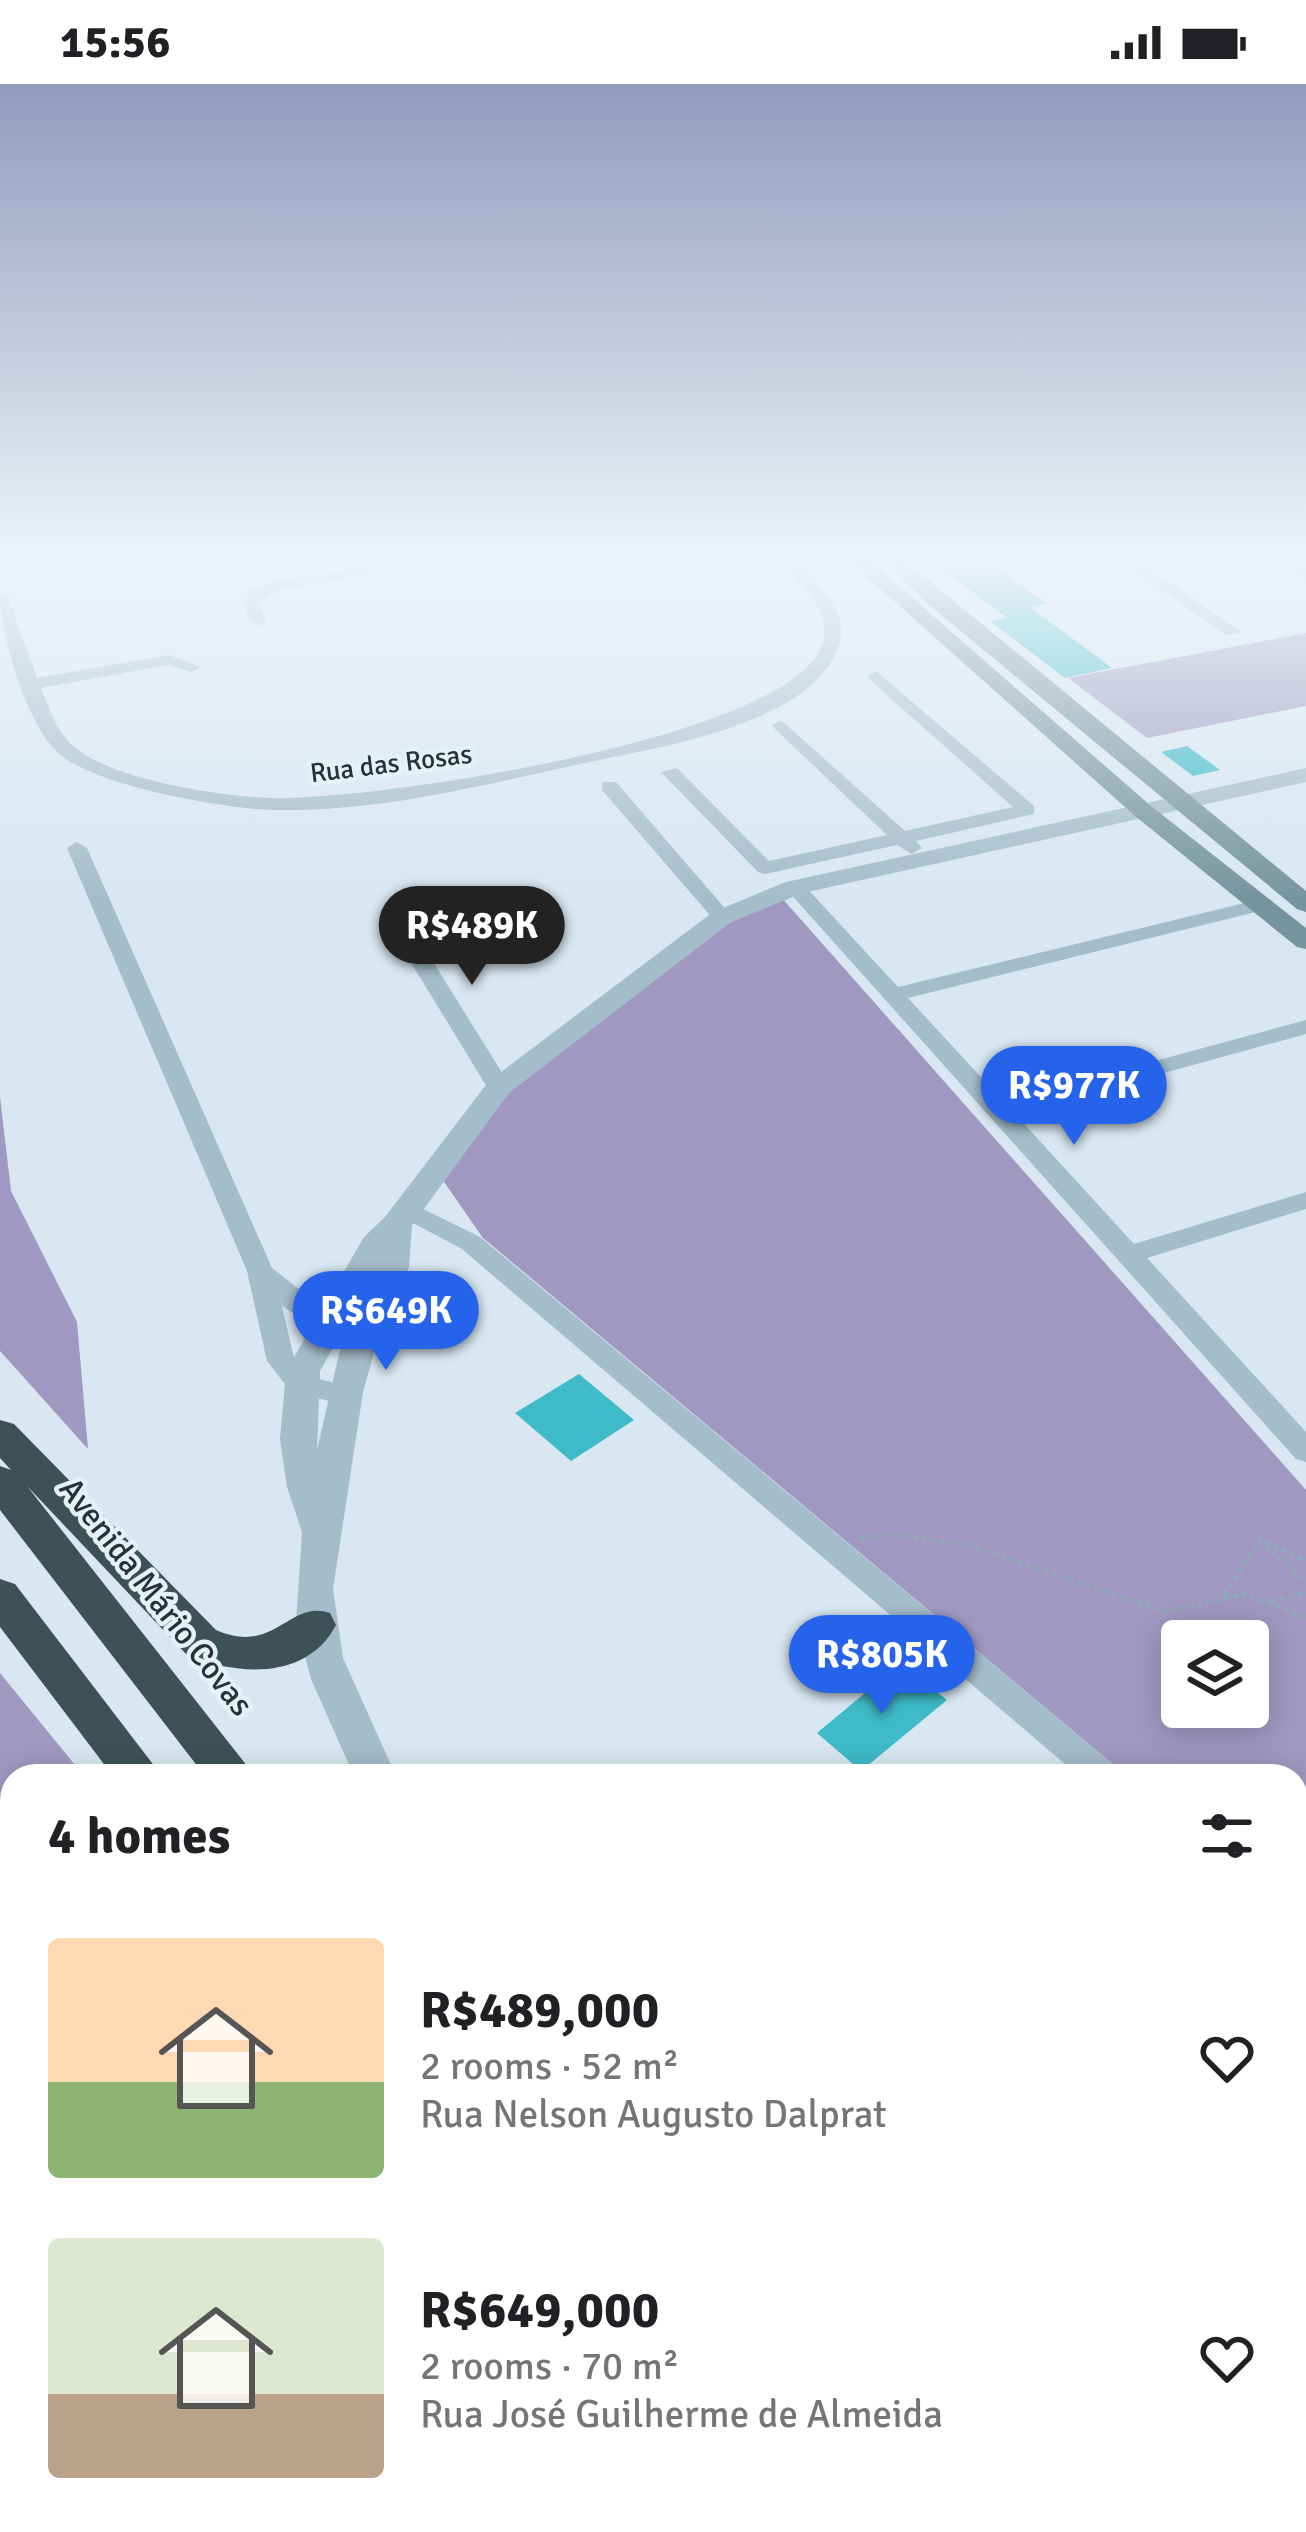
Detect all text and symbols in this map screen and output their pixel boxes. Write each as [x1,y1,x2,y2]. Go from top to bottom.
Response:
text: 15:56 [60,15,170,70]
street label: Rua das Rosas [308,738,474,790]
pin: R$489K [374,886,570,988]
text: R$489K [406,901,538,949]
pin: R$977K [976,1046,1172,1148]
text: R$977K [1008,1061,1140,1109]
pin: R$649K [288,1271,484,1373]
text: R$649K [320,1286,452,1334]
street label: Avenida Mário Covas [50,1470,262,1724]
pin: R$805K [784,1615,980,1717]
map controls [1161,1620,1269,1728]
button: layers [1161,1620,1269,1728]
text: R$805K [816,1630,948,1678]
icon: filters [1194,1803,1260,1869]
text: 4 homes [48,1805,230,1868]
text: R$489,000 [420,1979,659,2042]
icon: home [144,1986,288,2130]
icon: heart [1194,2025,1260,2091]
text: 2 rooms · 52 m² [420,2042,679,2090]
text: Rua Nelson Augusto Dalprat [420,2090,887,2138]
text: R$649,000 [420,2279,659,2342]
icon: home [144,2286,288,2430]
icon: heart [1194,2325,1260,2391]
text: 2 rooms · 70 m² [420,2342,679,2390]
text: Rua José Guilherme de Almeida [420,2390,943,2438]

